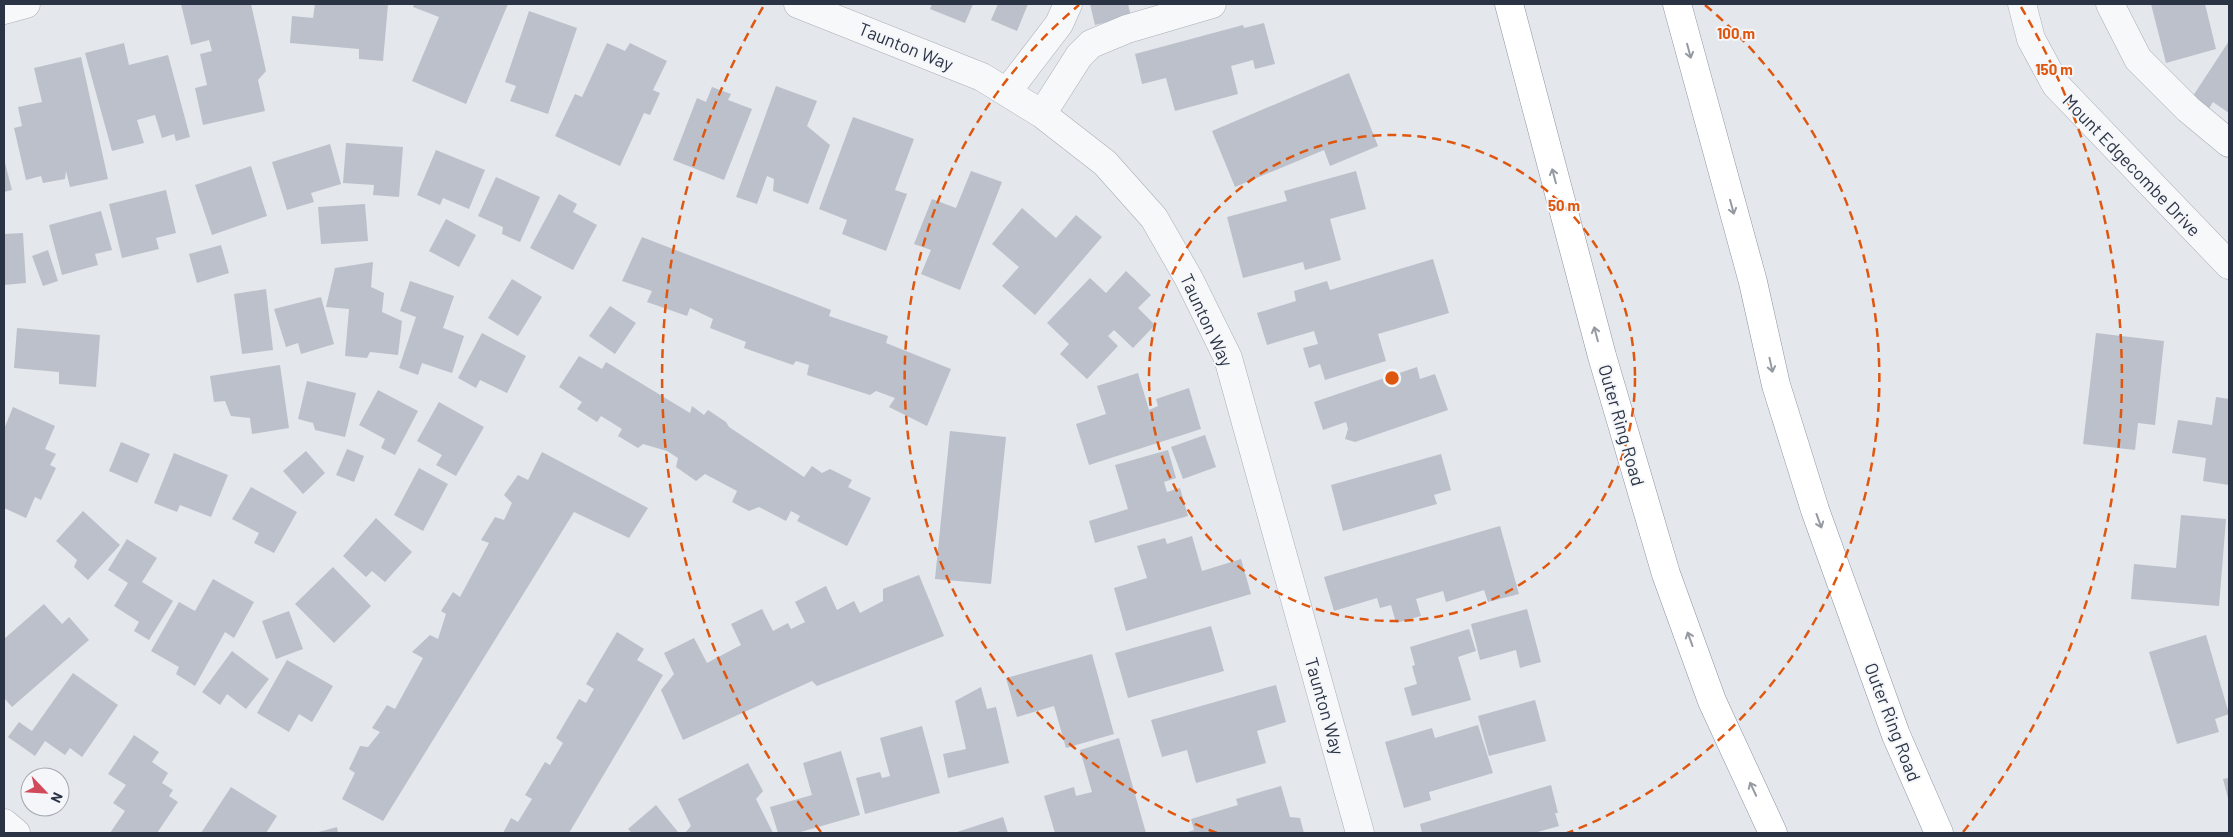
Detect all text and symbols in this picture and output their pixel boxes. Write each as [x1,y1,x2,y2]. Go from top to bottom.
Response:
street label: Taunton Way [855,17,957,75]
text: 100 m [1717,24,1755,42]
one-way arrow [1685,42,1695,58]
text: 150 m [2035,60,2073,78]
street label: Mount Edgecombe Drive [2058,89,2206,241]
one-way arrow [1549,169,1559,185]
text: 50 m [1548,196,1580,214]
one-way arrow [1728,199,1738,215]
street label: Taunton Way [1176,270,1238,370]
one-way arrow [1591,326,1600,342]
one-way arrow [1767,357,1776,373]
street label: Outer Ring Road [1594,362,1650,488]
centre of rings [1383,369,1401,387]
one-way arrow [1814,512,1824,528]
one-way arrow [1685,632,1694,647]
street label: Taunton Way [1301,655,1349,757]
street label: Outer Ring Road [1860,660,1926,784]
north arrow [20,767,70,817]
one-way arrow [1747,782,1757,797]
text: N [48,790,67,806]

